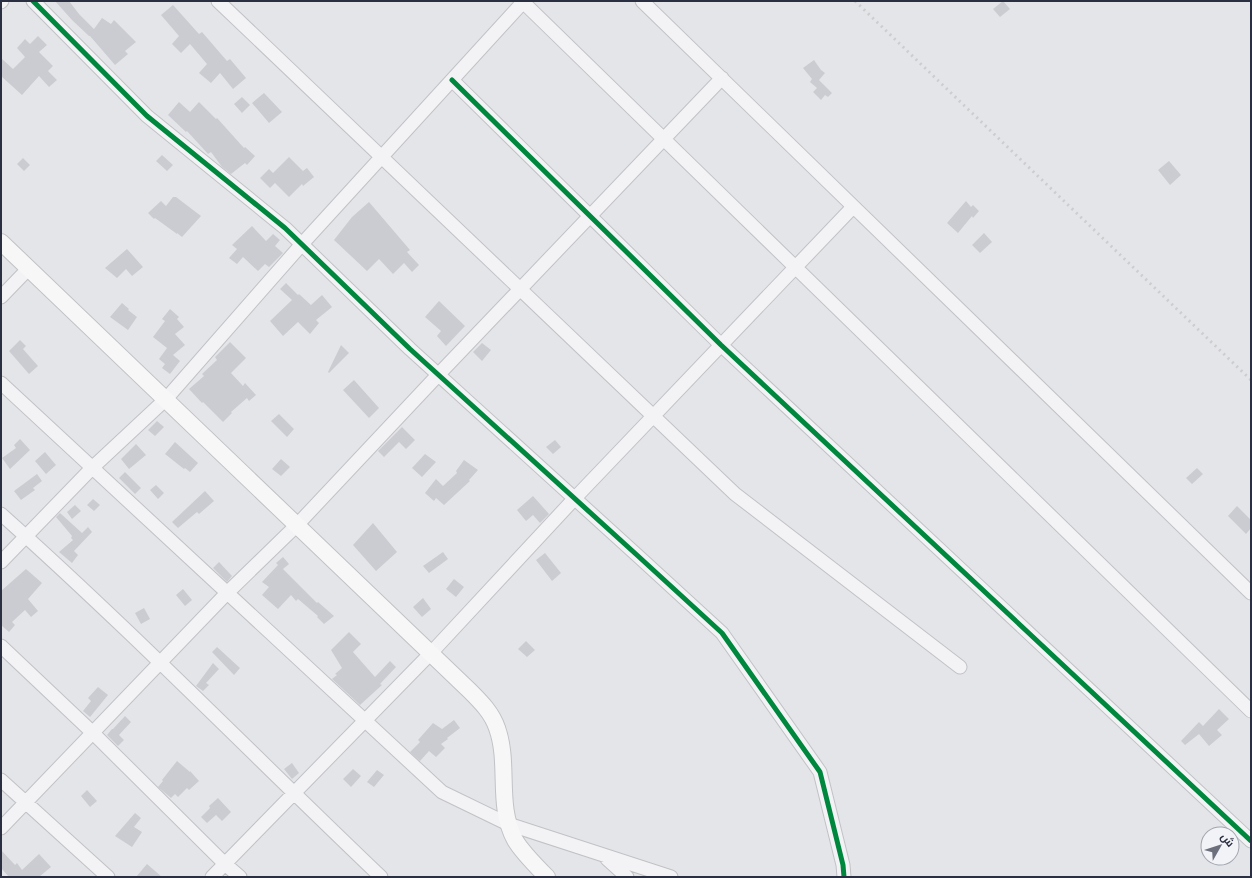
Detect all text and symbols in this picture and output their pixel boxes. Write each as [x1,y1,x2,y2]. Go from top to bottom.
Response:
north arrow [1200,826,1240,866]
text: ش [1218,830,1237,850]

